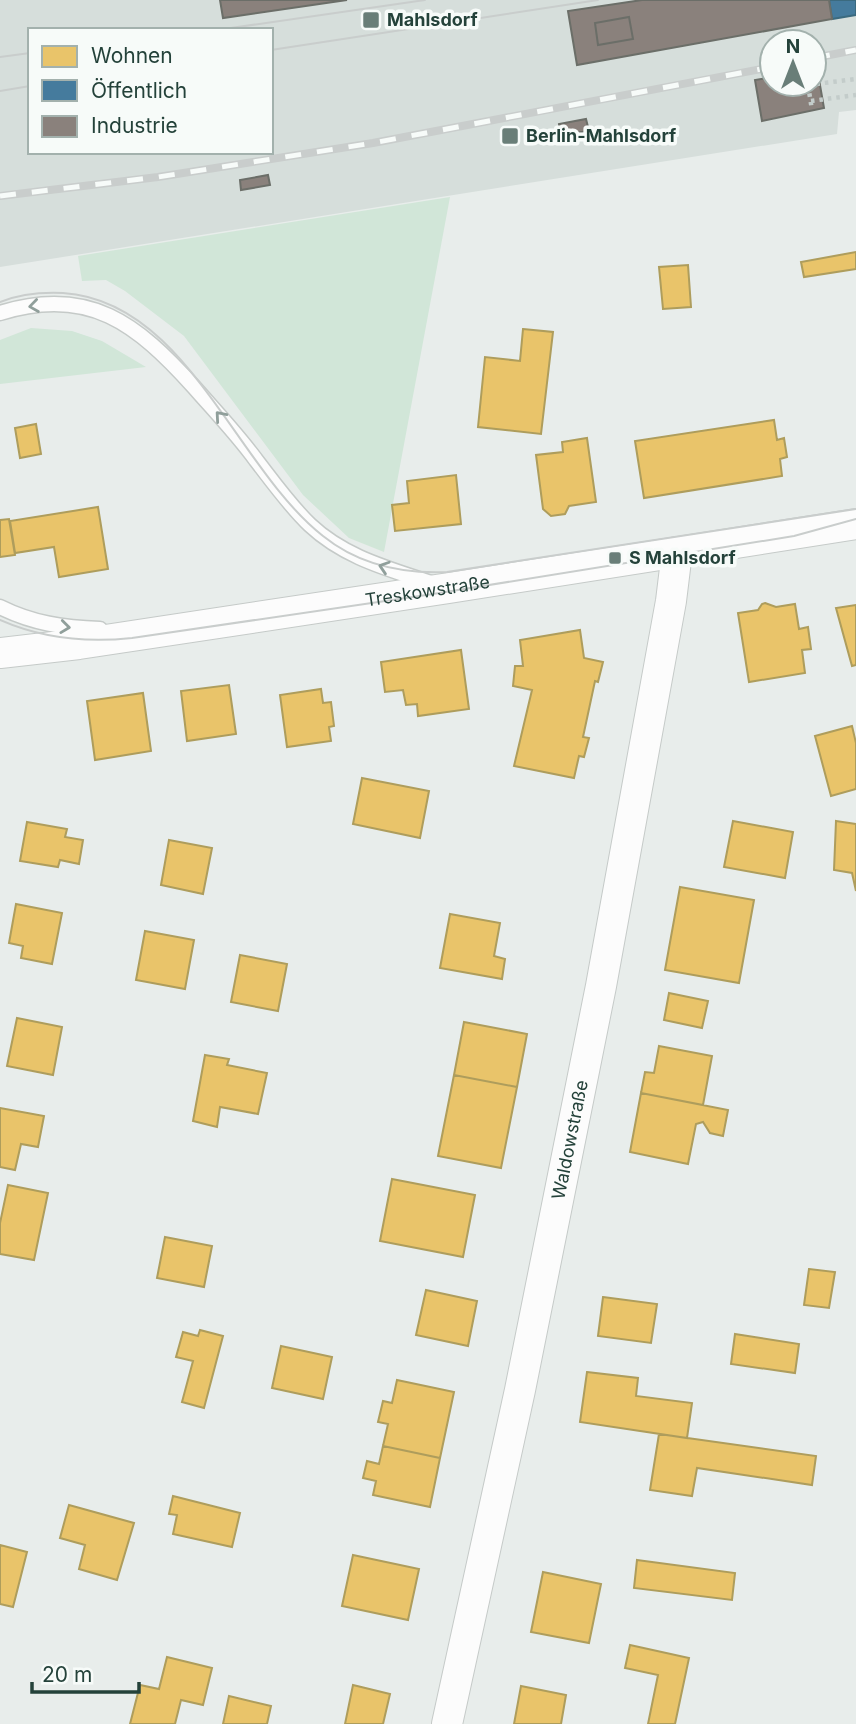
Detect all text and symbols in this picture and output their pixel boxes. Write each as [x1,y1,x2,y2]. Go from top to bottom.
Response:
place label: Mahlsdorf [387,9,478,30]
marker: Mahlsdorf [361,10,381,30]
legend [28,28,273,154]
north arrow [758,28,828,98]
text: N [786,35,800,58]
text: Wohnen [91,43,173,68]
text: Öffentlich [91,78,187,103]
text: Industrie [91,113,178,138]
place label: Berlin-Mahlsdorf [526,125,676,146]
marker: Berlin-Mahlsdorf [500,126,520,146]
one-way arrow [29,298,40,313]
one-way arrow [216,411,228,424]
place label: S Mahlsdorf [629,547,736,568]
marker: S Mahlsdorf [607,550,623,566]
one-way arrow [378,561,390,576]
street label: Treskowstraße [364,571,491,611]
one-way arrow [59,619,71,634]
street label: Waldowstraße [547,1078,592,1201]
scale bar [32,1650,138,1694]
text: 20 m [42,1662,92,1687]

